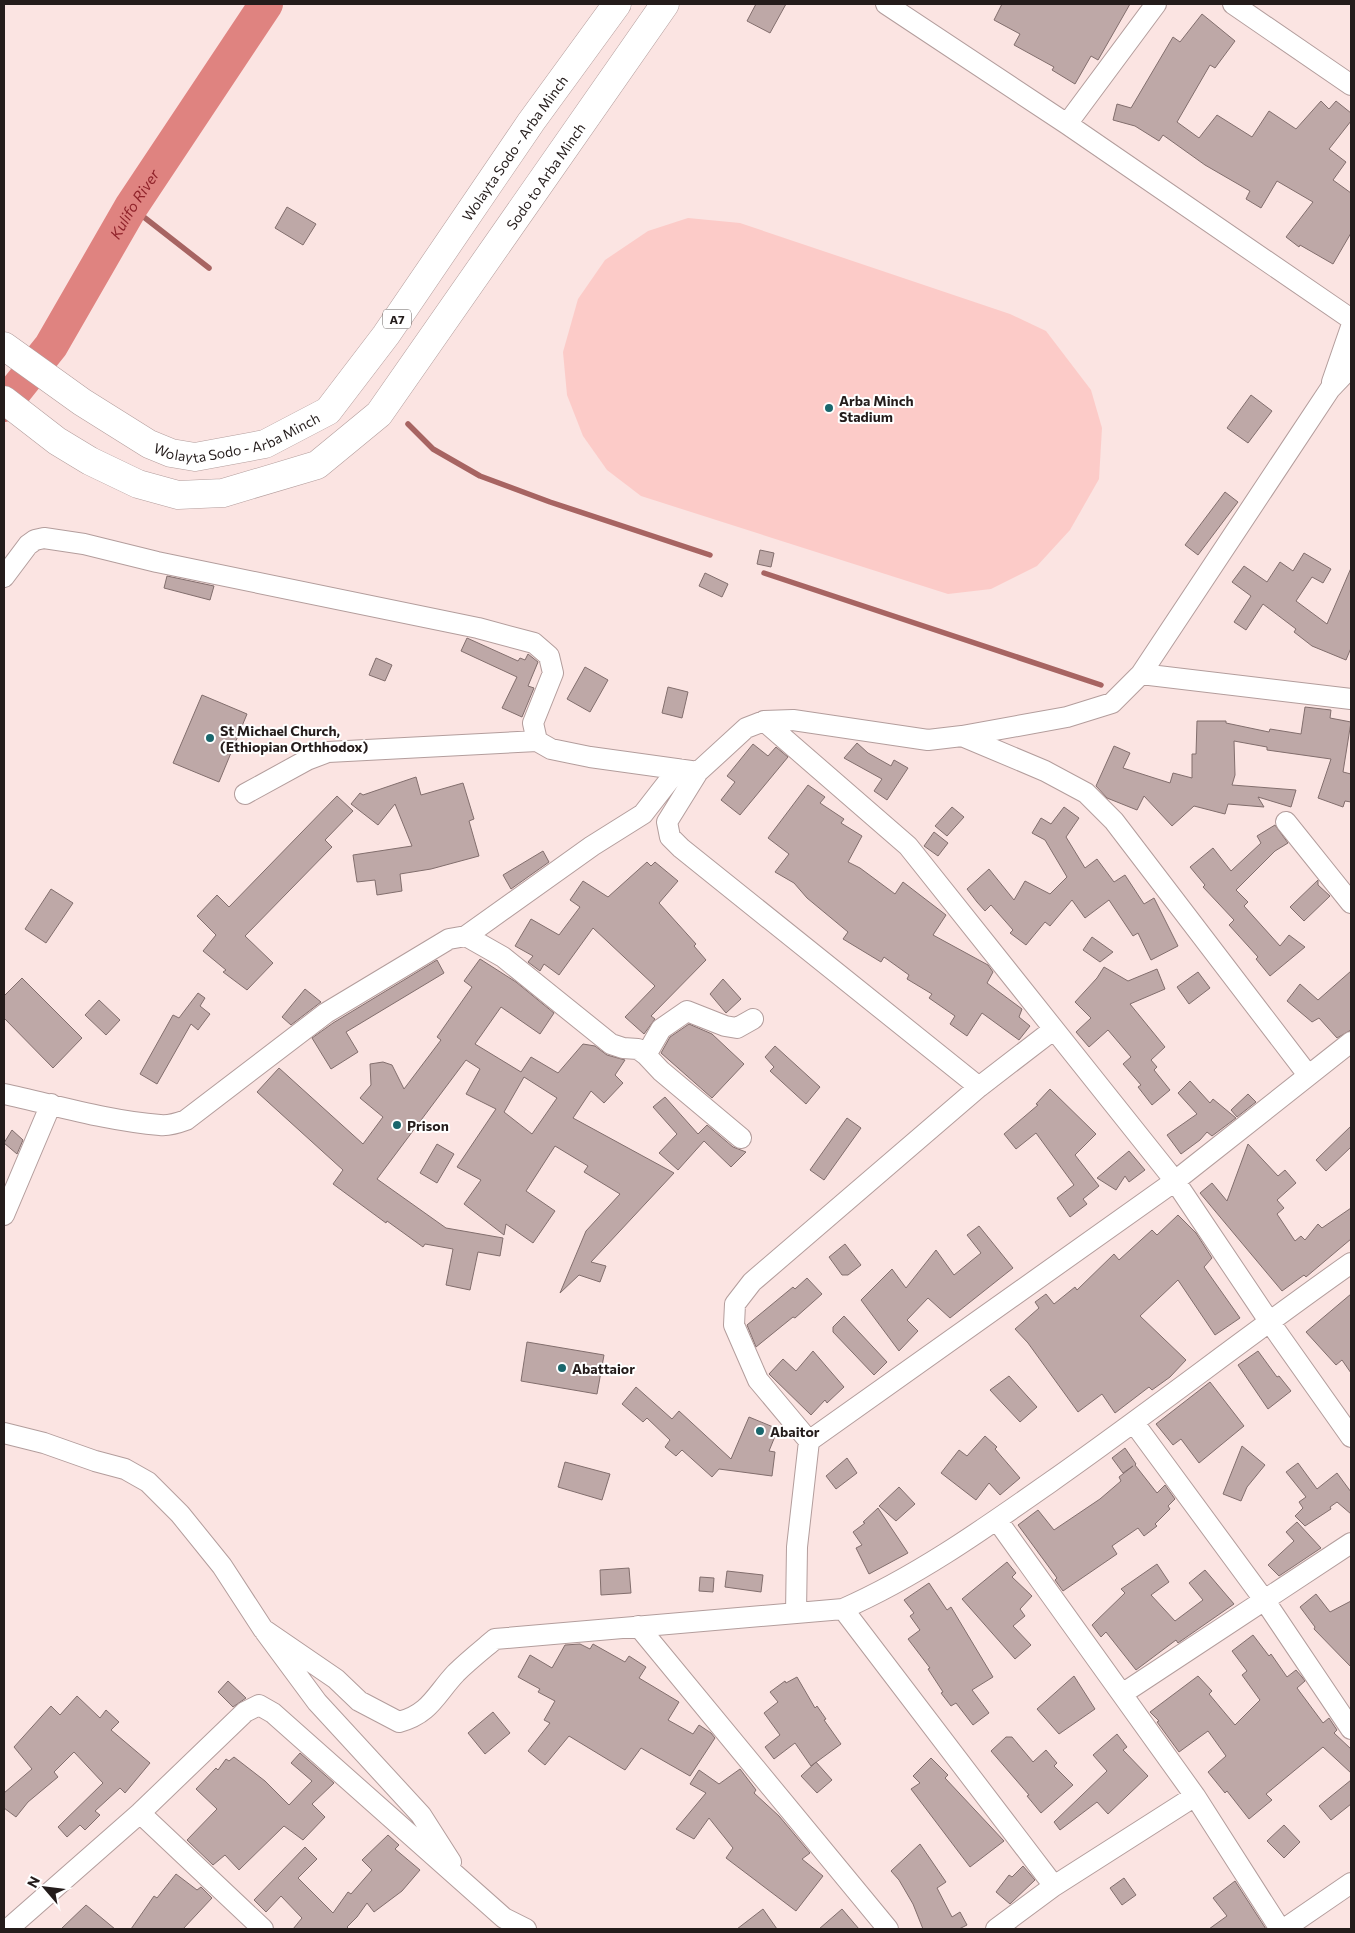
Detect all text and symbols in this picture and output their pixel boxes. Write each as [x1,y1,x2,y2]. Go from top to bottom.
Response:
street label: Wolayta Sodo - Arba Minch [458,72,571,224]
street label: Sodo to Arba Minch [502,119,588,232]
water label: Kulifo River [106,165,163,242]
road number: A7 [383,310,411,328]
place label: Arba Minch Stadium [839,392,914,425]
marker: Arba Minch Stadium [823,402,835,414]
street label: Wolayta Sodo - Arba Minch [152,408,322,466]
place label: St Michael Church, (Ethiopian Orthhodox) [220,722,368,755]
marker: St Michael Church, (Ethiopian Orthhodox) [204,732,216,744]
place label: Prison [407,1117,449,1134]
marker: Prison [391,1119,403,1131]
place label: Abattaior [572,1360,635,1377]
marker: Abattaior [556,1362,568,1374]
place label: Abaitor [770,1423,820,1440]
marker: Abaitor [754,1425,766,1437]
north arrow [20,1863,70,1913]
text: N [23,1873,43,1890]

